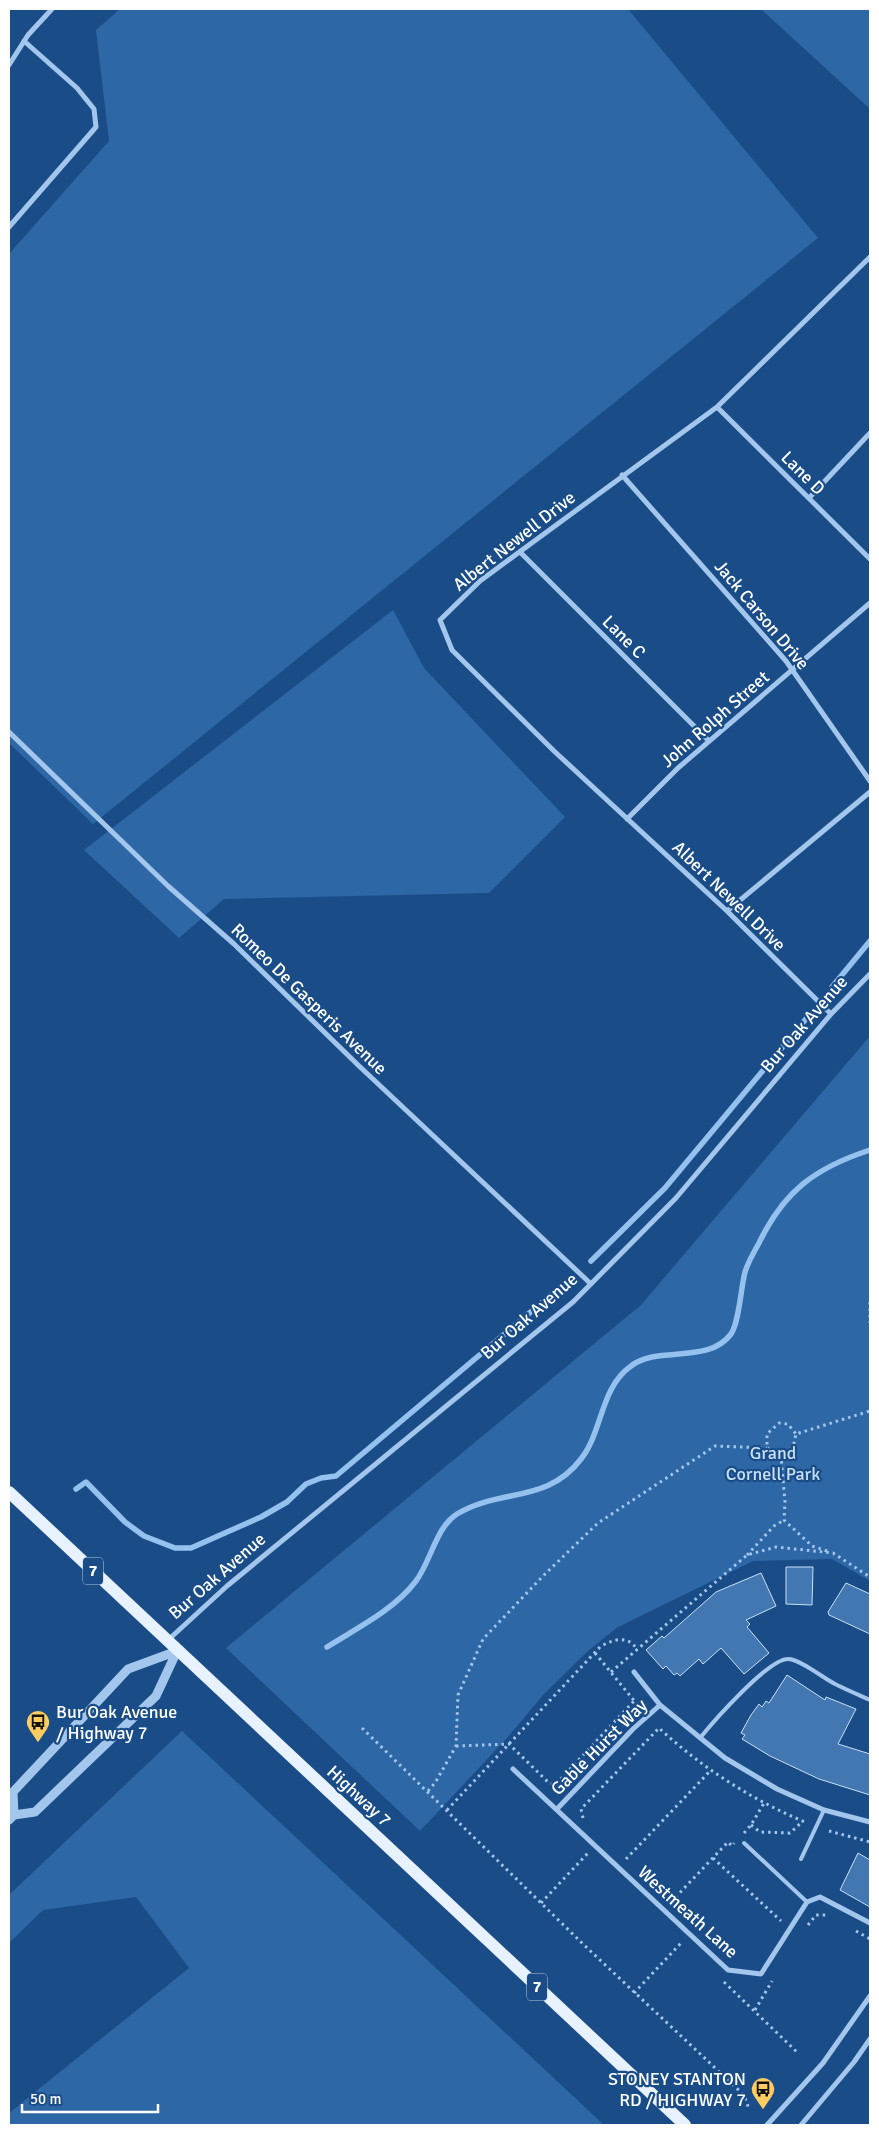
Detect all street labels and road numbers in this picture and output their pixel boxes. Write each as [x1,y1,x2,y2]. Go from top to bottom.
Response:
street label: Lane D [777,447,829,499]
street label: Albert Newell Drive [448,486,580,596]
street label: Jack Carson Drive [710,556,814,674]
street label: Lane C [598,611,650,663]
street label: John Rolph Street [656,666,774,772]
street label: Albert Newell Drive [668,836,790,956]
street label: Romeo De Gasperis Avenue [226,919,392,1079]
street label: Bur Oak Avenue [756,971,852,1077]
street label: Bur Oak Avenue [476,1268,582,1364]
street label: Bur Oak Avenue [164,1528,270,1624]
road number: 7 [83,1558,103,1584]
street label: Gable Hurst Way [546,1694,652,1800]
street label: Highway 7 [322,1761,396,1831]
street label: Westmeath Lane [633,1861,743,1963]
road number: 7 [527,1974,547,2000]

